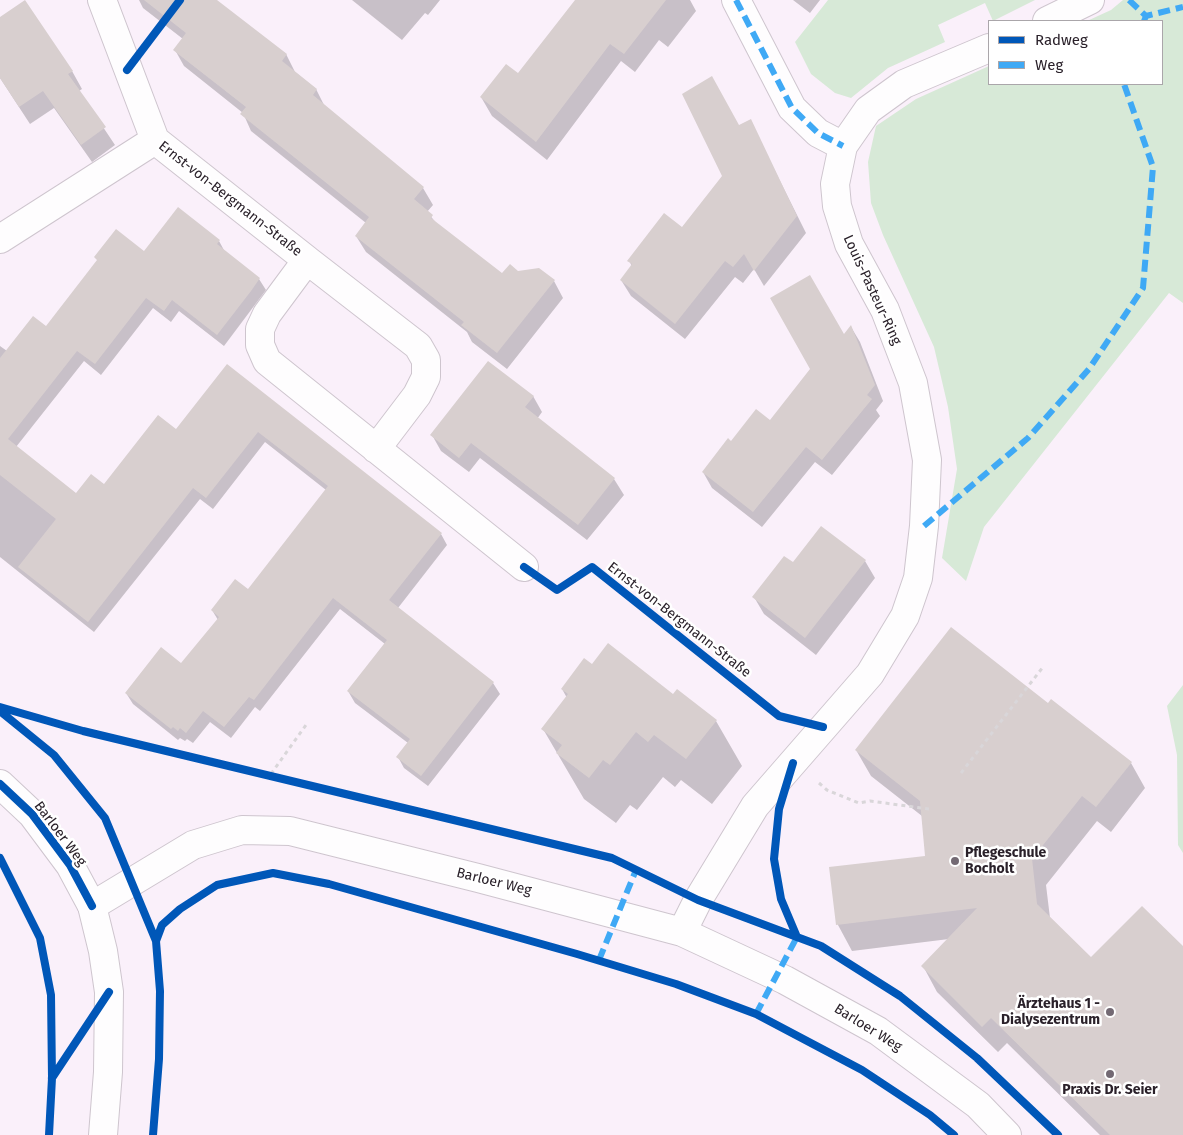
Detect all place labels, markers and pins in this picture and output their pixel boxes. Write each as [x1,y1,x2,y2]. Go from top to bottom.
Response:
place label: Pflegeschule Bocholt [965,845,1046,878]
marker: Pflegeschule Bocholt [949,855,961,867]
place label: Ärztehaus 1 - Dialysezentrum [1001,996,1100,1028]
marker: Ärztehaus 1 - Dialysezentrum [1104,1006,1116,1018]
marker: Praxis Dr. Seier [1104,1068,1116,1080]
place label: Praxis Dr. Seier [1062,1082,1158,1098]

